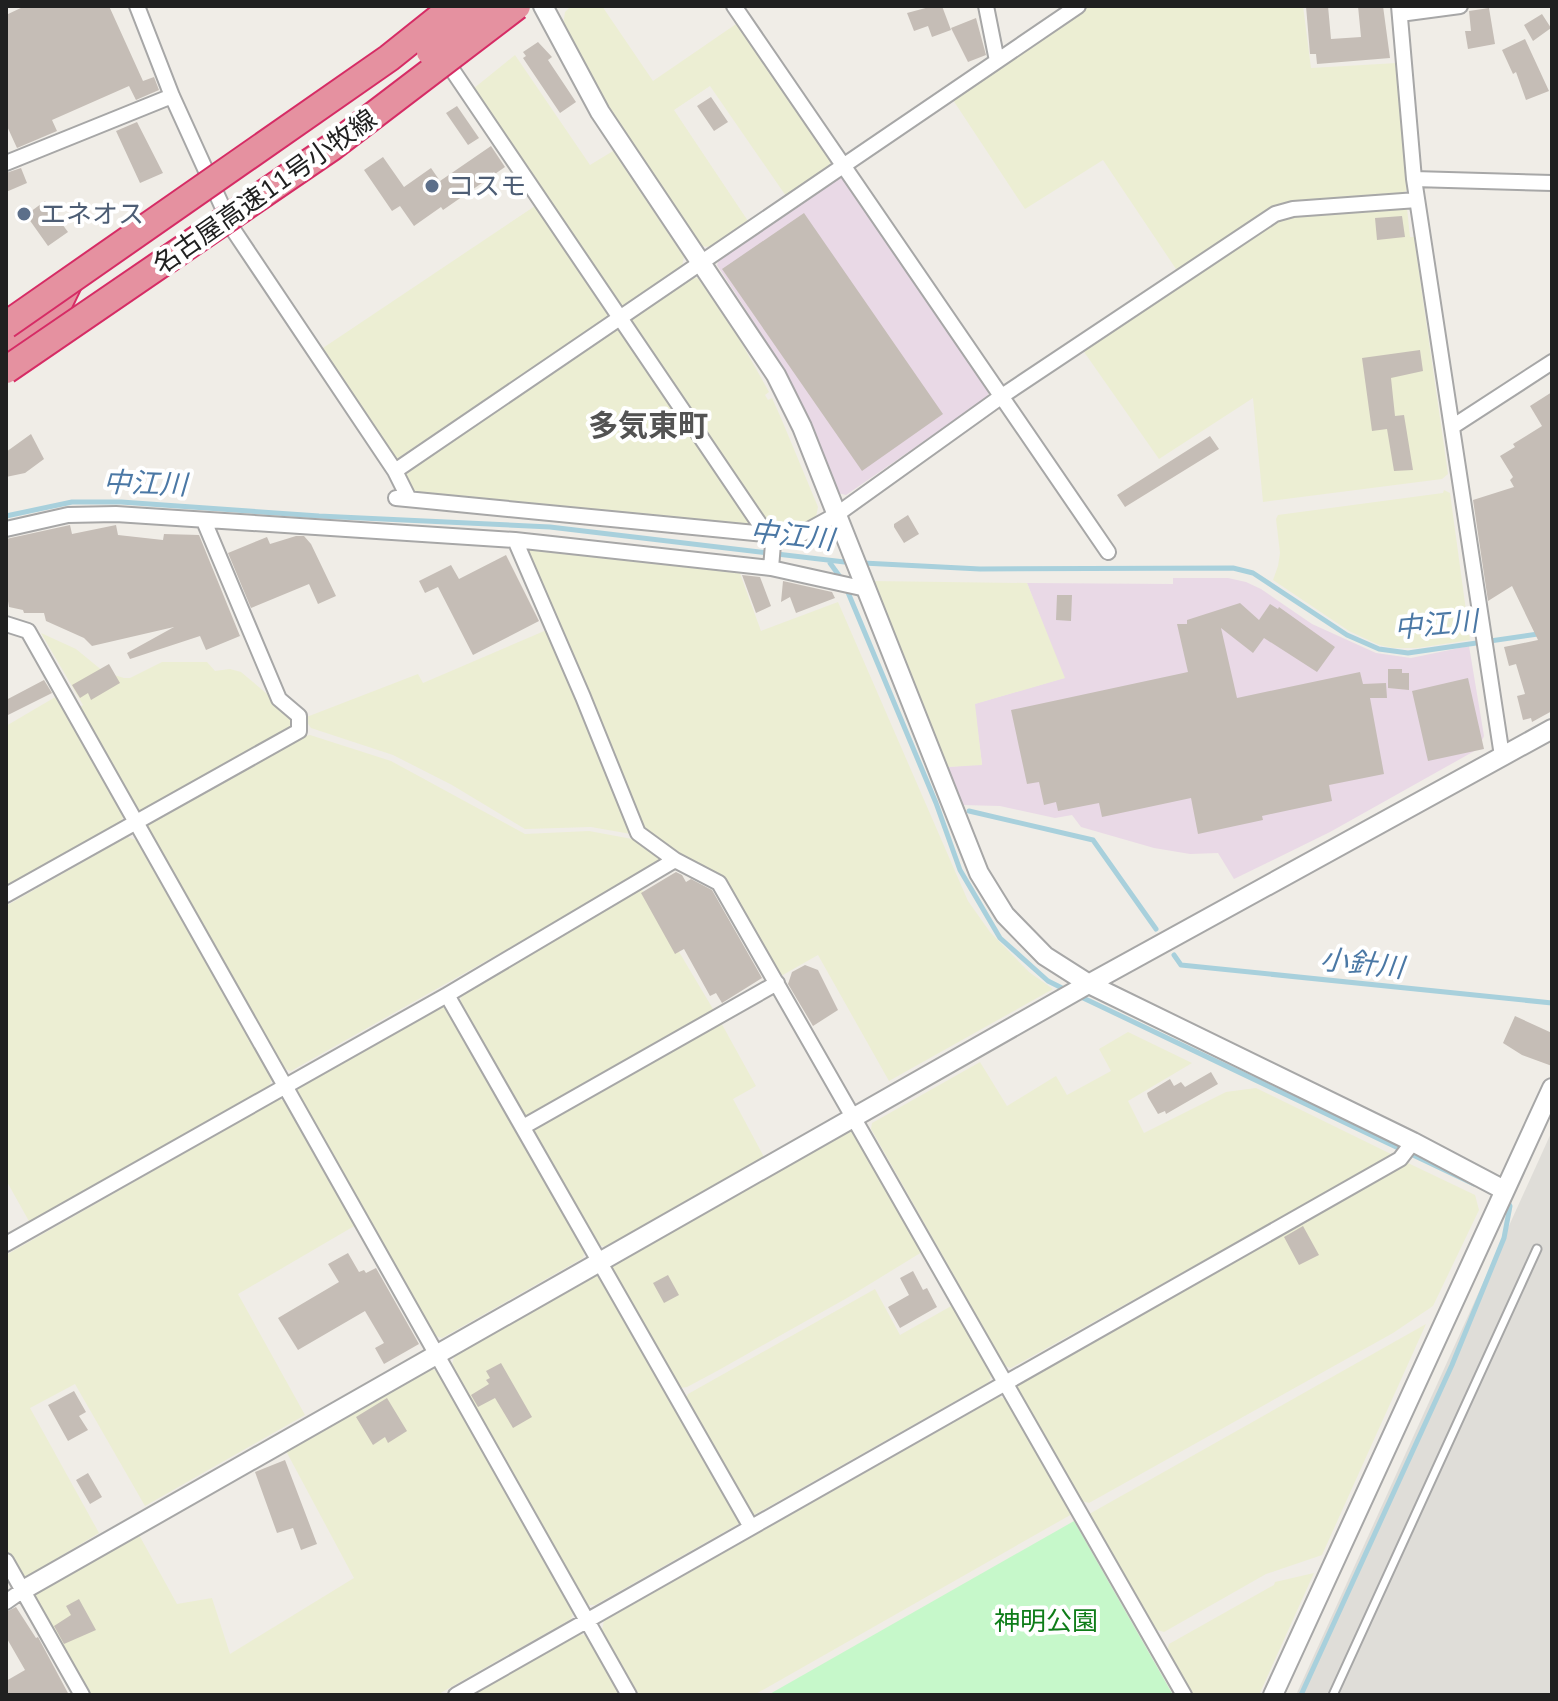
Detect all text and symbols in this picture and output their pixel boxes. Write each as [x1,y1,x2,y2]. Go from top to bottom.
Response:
street label: 名古屋高速11号小牧線 [146,102,384,282]
place label: コスモ [448,169,526,204]
marker: コスモ [423,177,441,195]
place label: エネオス [40,197,144,232]
marker: エネオス [15,205,33,223]
district label: 多気東町 [588,406,708,447]
water label: 中江川 [102,464,191,505]
water label: 中江川 [748,513,839,560]
water label: 中江川 [1392,602,1482,648]
water label: 小針川 [1318,941,1409,988]
park label: 神明公園 [994,1604,1098,1639]

